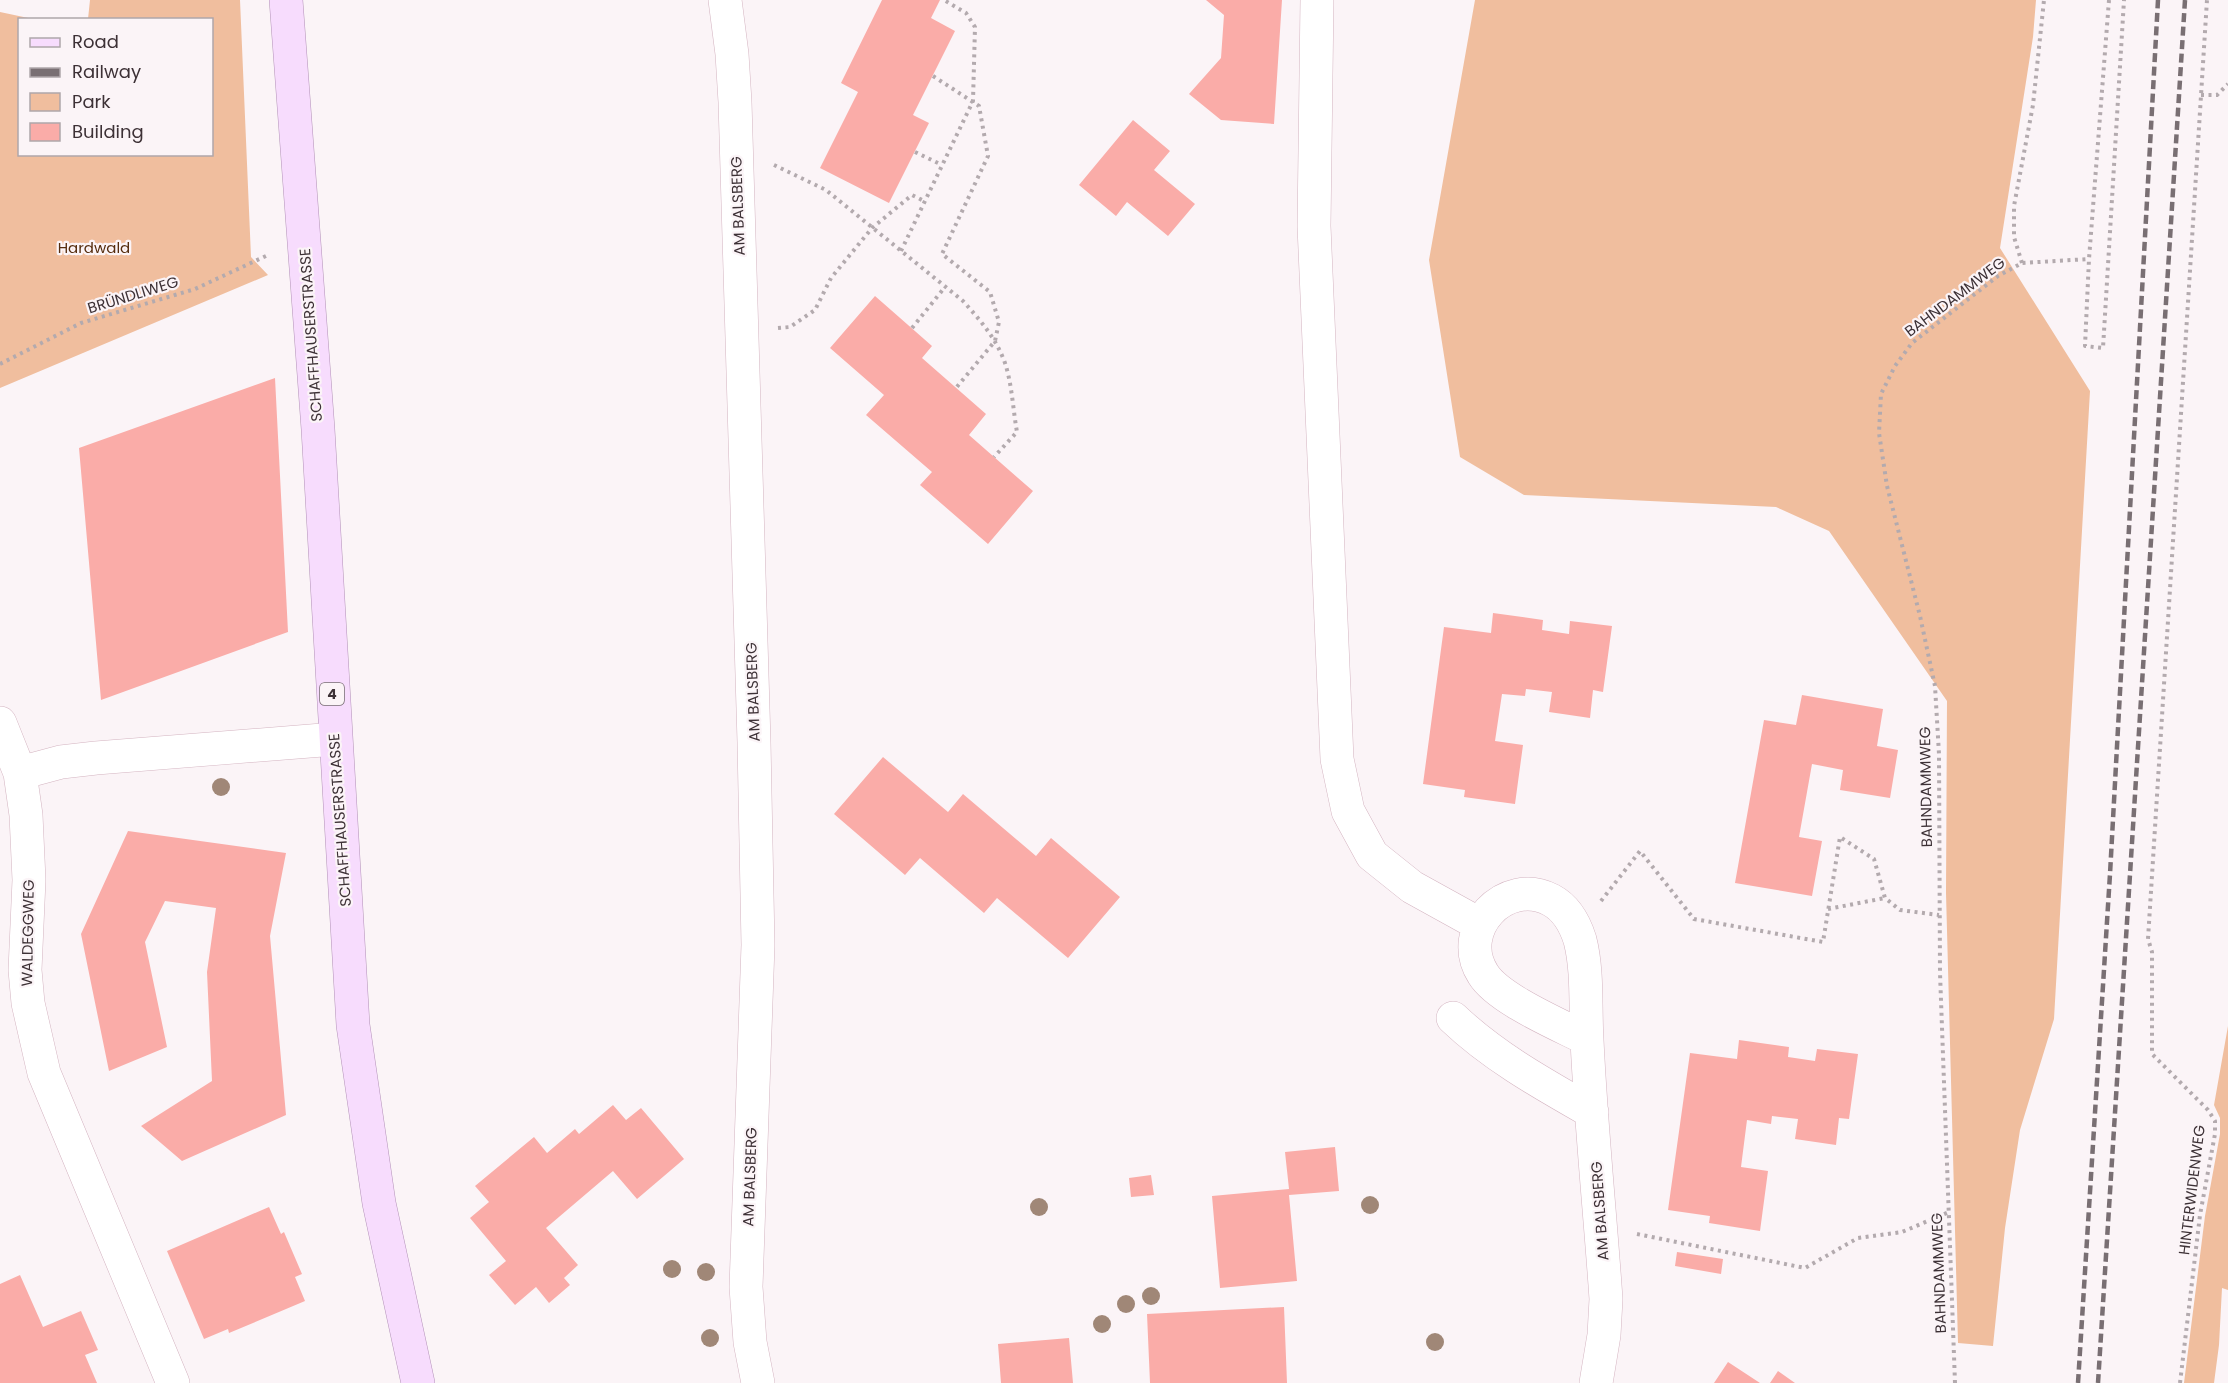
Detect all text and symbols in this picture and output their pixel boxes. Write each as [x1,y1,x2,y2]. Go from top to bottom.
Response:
legend [18,18,213,156]
text: Road [72,29,119,54]
text: Railway [72,59,141,84]
text: Park [72,89,111,114]
text: Building [72,119,144,144]
street label: AM BALSBERG [725,156,750,256]
park label: Hardwald [58,237,130,258]
street label: SCHAFFHAUSERSTRASSE [294,248,327,422]
street label: BAHNDAMMWEG [1900,252,2010,341]
street label: BRÜNDLIWEG [85,271,181,318]
street label: AM BALSBERG [740,642,765,742]
road number: 4 [320,683,344,705]
street label: BAHNDAMMWEG [1914,726,1937,848]
street label: SCHAFFHAUSERSTRASSE [323,733,356,907]
street label: WALDEGGWEG [16,879,39,987]
street label: HINTERWIDENWEG [2173,1123,2210,1256]
street label: AM BALSBERG [737,1127,762,1227]
street label: AM BALSBERG [1586,1160,1613,1261]
street label: BAHNDAMMWEG [1926,1212,1951,1334]

